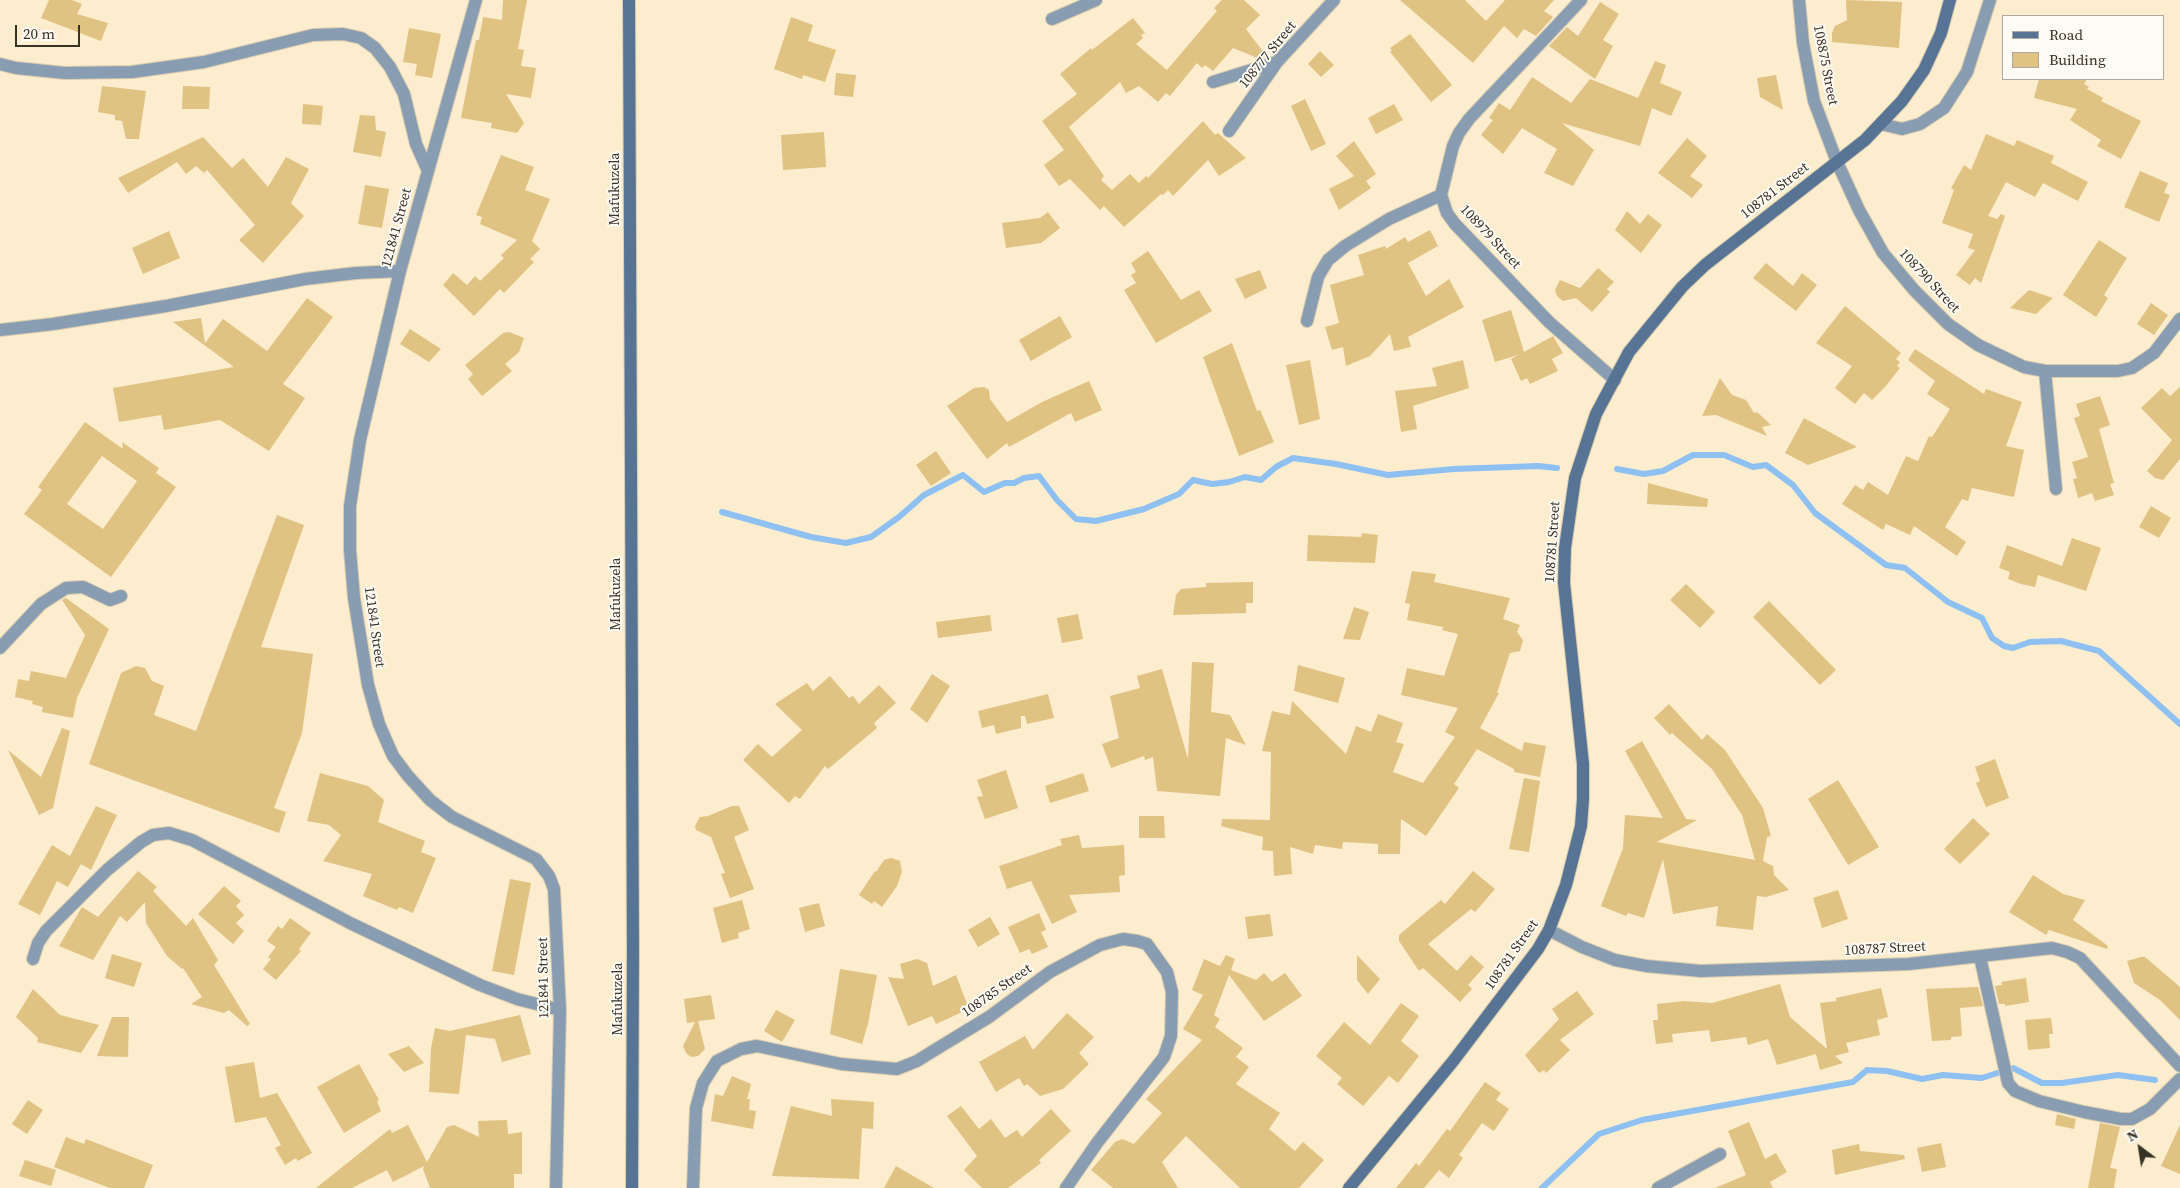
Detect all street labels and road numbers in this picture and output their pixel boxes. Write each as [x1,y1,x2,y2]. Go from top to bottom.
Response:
street label: 108777 Street [1236,18,1300,92]
street label: 108875 Street [1809,23,1841,107]
street label: Mafukuzela [607,153,623,225]
street label: 108781 Street [1738,159,1812,223]
street label: 121841 Street [378,186,416,270]
street label: 108979 Street [1456,201,1524,273]
street label: 108790 Street [1895,245,1963,317]
street label: 108781 Street [1542,501,1564,583]
street label: Mafukuzela [608,558,624,630]
street label: 121841 Street [360,586,388,668]
street label: 108781 Street [1482,917,1542,993]
street label: 121841 Street [535,937,553,1019]
street label: 108787 Street [1844,938,1926,960]
street label: 108785 Street [959,961,1035,1021]
street label: Mafukuzela [610,963,626,1035]

